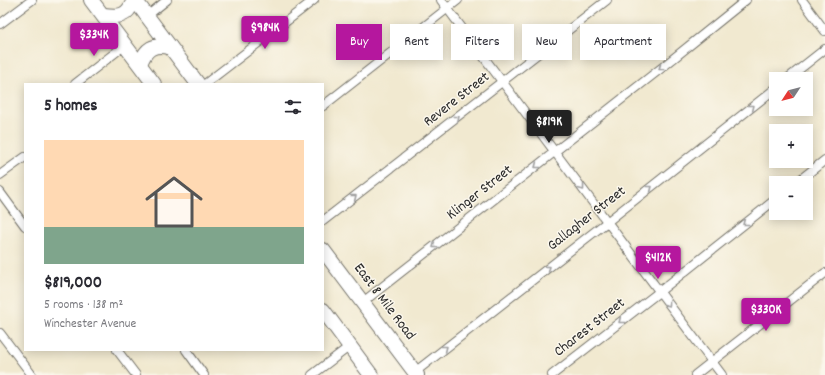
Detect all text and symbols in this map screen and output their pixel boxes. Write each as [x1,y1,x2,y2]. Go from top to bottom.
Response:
pin: $984K [237,16,293,50]
text: $984K [250,19,280,38]
pin: $334K [66,23,122,57]
chip: Buy [336,24,382,60]
chip: Rent [390,24,443,60]
chip: Filters [451,24,514,60]
chip: New [522,24,572,60]
chip: Apartment [580,24,666,60]
text: $334K [79,26,109,45]
one-way arrow [659,64,666,71]
street label: Revere Street [419,67,495,133]
north arrow [769,72,813,116]
map controls [769,72,813,220]
text: 5 homes [44,95,97,119]
icon: filters [282,96,304,118]
one-way arrow [748,105,755,112]
pin: $819K [521,110,577,144]
text: $819K [536,113,562,132]
one-way arrow [452,115,459,122]
button: + [769,124,813,168]
street label: Klinger Street [442,160,518,226]
one-way arrow [534,161,541,168]
icon: home [138,166,210,238]
button: − [769,176,813,220]
street label: Gallagher Street [543,181,631,257]
one-way arrow [577,184,584,191]
one-way arrow [646,185,653,192]
one-way arrow [349,195,356,202]
one-way arrow [743,219,750,226]
one-way arrow [432,241,439,248]
pin: $412K [630,246,686,280]
text: $412K [645,249,671,268]
street label: East 8 Mile Road [348,259,420,345]
one-way arrow [543,265,550,272]
text: $819,000 [44,272,102,296]
street label: Charest Street [550,293,631,363]
text: 5 rooms · 138 m² [44,296,123,315]
pin: $330K [738,298,794,332]
one-way arrow [663,299,670,306]
text: $330K [750,301,782,320]
text: Winchester Avenue [44,315,136,334]
one-way arrow [619,316,626,323]
one-way arrow [441,345,448,352]

